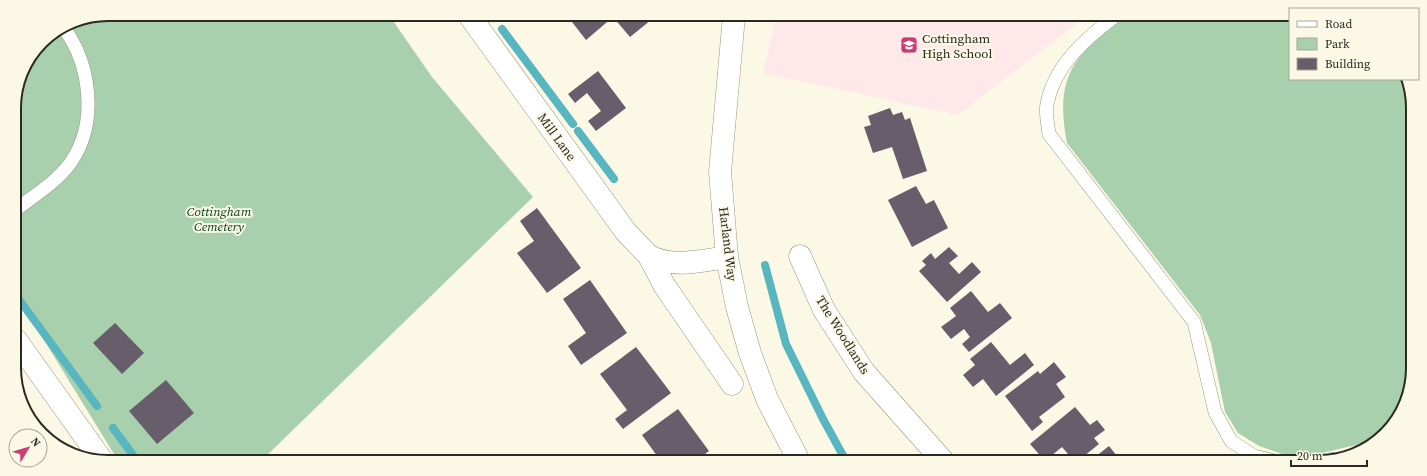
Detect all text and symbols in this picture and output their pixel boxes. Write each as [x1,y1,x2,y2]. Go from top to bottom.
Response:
legend [1289,8,1419,80]
text: Road [1325,16,1352,32]
place label: Cottingham High School [922,30,992,62]
school or university icon: Cottingham High School [899,35,919,55]
text: Park [1325,36,1350,52]
text: Building [1325,56,1370,72]
street label: Mill Lane [534,110,580,165]
park label: Cottingham Cemetery [187,203,252,235]
street label: Harland Way [715,206,741,282]
street label: The Woodlands [812,293,874,378]
north arrow [8,428,48,468]
text: N [27,434,44,450]
scale bar [1291,442,1367,468]
text: 20 m [1297,448,1323,464]

